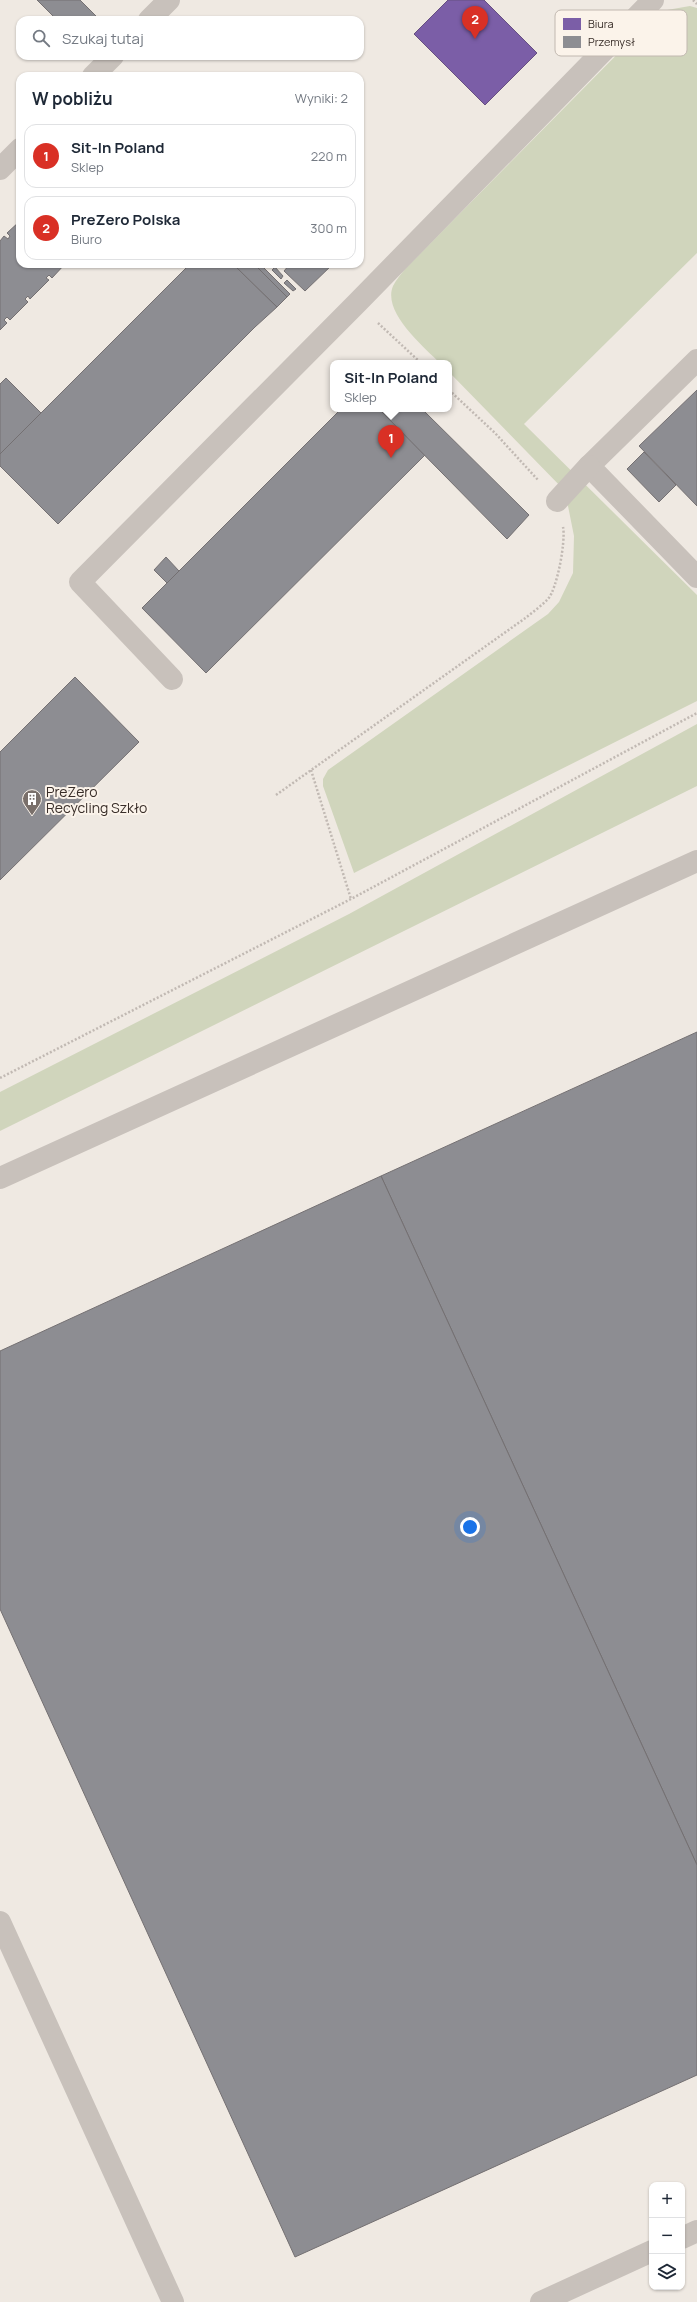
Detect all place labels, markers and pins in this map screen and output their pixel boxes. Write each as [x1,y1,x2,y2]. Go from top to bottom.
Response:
pin: 2 [462,6,488,39]
pin: 1 [378,425,404,458]
place label: PreZero Recycling Szkło [46,782,147,817]
building icon: PreZero Recycling Szkło [21,788,43,816]

